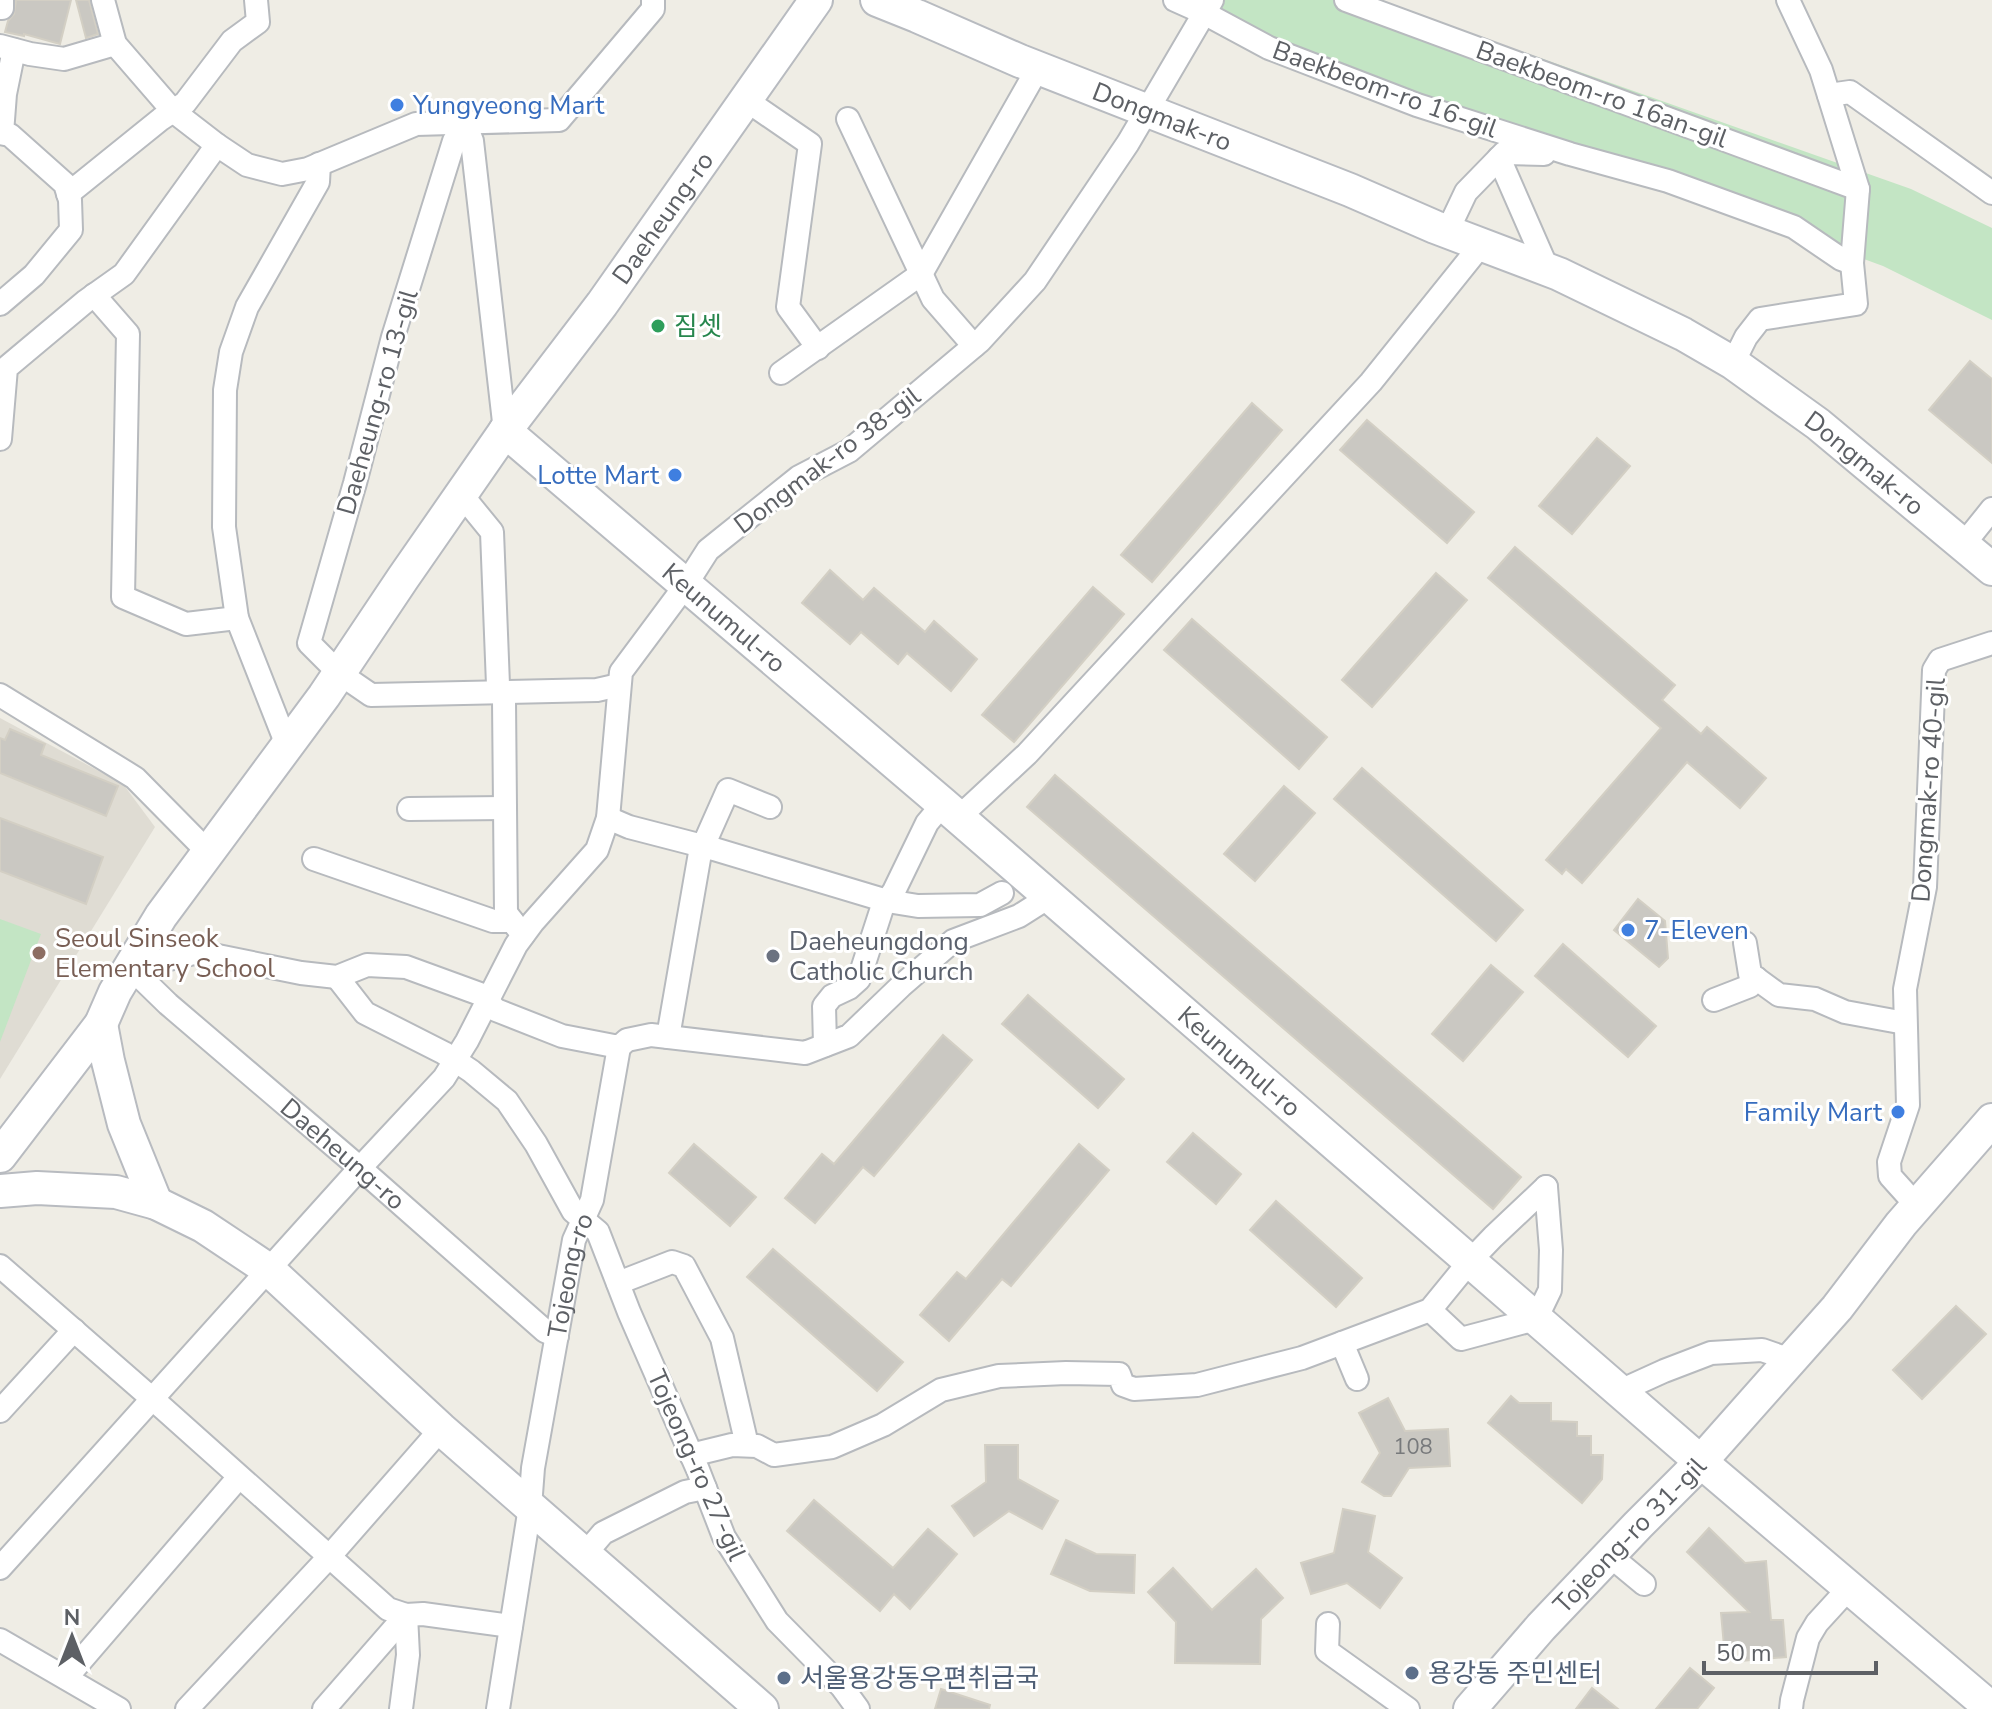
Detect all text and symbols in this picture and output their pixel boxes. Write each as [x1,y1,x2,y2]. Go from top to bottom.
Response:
street label: Baekbeom-ro 16-gil [1268,33,1502,147]
street label: Baekbeom-ro 16an-gil [1471,33,1733,156]
street label: Dongmak-ro [1087,74,1237,160]
place label: Yungyeong Mart [412,88,605,123]
marker: Yungyeong Mart [388,96,406,114]
street label: Daeheung-ro [604,145,722,291]
street label: Daeheung-ro 13-gil [329,285,426,519]
place label: 짐셋 [674,309,722,344]
marker: 짐셋 [649,317,667,335]
street label: Dongmak-ro 38-gil [727,379,928,542]
street label: Dongmak-ro [1797,403,1932,524]
place label: Lotte Mart [537,458,660,493]
marker: Lotte Mart [666,466,684,484]
street label: Keunumul-ro [654,555,793,681]
street label: Dongmak-ro 40-gil [1903,676,1954,903]
place label: 7-Eleven [1644,913,1749,948]
place label: Seoul Sinseok Elementary School [55,921,275,986]
marker: 7-Eleven [1619,921,1637,939]
place label: Daeheungdong Catholic Church [789,924,973,989]
marker: Seoul Sinseok Elementary School [30,944,48,962]
marker: Daeheungdong Catholic Church [764,947,782,965]
street label: Keunumul-ro [1170,998,1308,1125]
street label: Daeheung-ro [273,1090,413,1218]
place label: Family Mart [1744,1095,1883,1130]
marker: Family Mart [1889,1103,1907,1121]
street label: Tojeong-ro [540,1207,602,1341]
street label: Tojeong-ro 27-gil [639,1364,754,1566]
house number: 108 [1393,1432,1433,1462]
street label: Tojeong-ro 31-gil [1546,1450,1715,1621]
north arrow [32,1597,112,1677]
text: N [64,1603,80,1633]
scale bar [1704,1625,1876,1675]
text: 50 m [1716,1637,1772,1669]
place label: 용강동 주민센터 [1428,1656,1602,1691]
place label: 서울용강동우편취급국 [800,1661,1039,1696]
marker: 용강동 주민센터 [1403,1664,1421,1682]
marker: 서울용강동우편취급국 [775,1669,793,1687]

